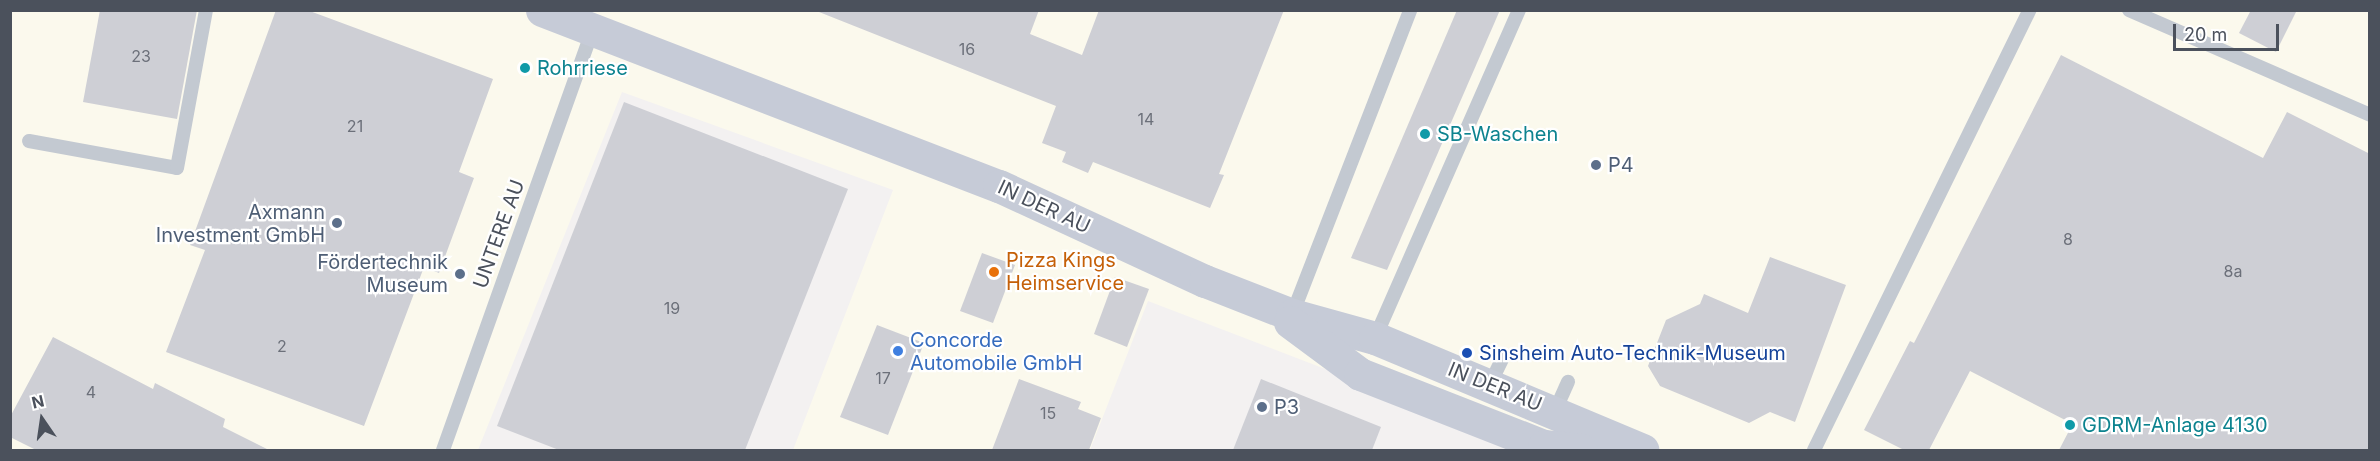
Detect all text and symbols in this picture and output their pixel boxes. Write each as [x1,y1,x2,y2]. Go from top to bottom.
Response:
scale bar [2176,12,2282,50]
text: 20 m [2184,24,2227,45]
house number: 16 [959,39,975,59]
house number: 23 [131,46,151,66]
place label: Rohrriese [537,56,628,80]
marker: Rohrriese [518,61,532,75]
house number: 14 [1138,109,1154,129]
house number: 21 [347,116,363,136]
place label: SB-Waschen [1437,122,1558,146]
marker: SB-Waschen [1418,127,1432,141]
place label: P4 [1608,153,1634,177]
marker: P4 [1589,158,1603,172]
street label: IN DER AU [994,175,1094,239]
street label: UNTERE AU [468,176,530,292]
place label: Axmann Investment GmbH [156,200,325,247]
marker: Axmann Investment GmbH [330,216,344,230]
house number: 8 [2063,229,2073,249]
place label: Pizza Kings Heimservice [1006,248,1124,295]
place label: Fördertechnik Museum [317,250,448,297]
house number: 8a [2224,261,2242,281]
marker: Pizza Kings Heimservice [987,265,1001,279]
marker: Fördertechnik Museum [453,267,467,281]
house number: 19 [664,298,680,318]
place label: Concorde Automobile GmbH [910,328,1082,375]
house number: 2 [277,336,287,356]
place label: Sinsheim Auto-Technik-Museum [1479,341,1786,365]
marker: Concorde Automobile GmbH [891,344,905,358]
marker: Sinsheim Auto-Technik-Museum [1460,346,1474,360]
street label: IN DER AU [1444,357,1546,417]
house number: 17 [875,368,891,388]
house number: 4 [86,382,96,402]
north arrow [12,389,72,449]
text: N [30,390,46,413]
place label: P3 [1274,395,1299,419]
marker: P3 [1255,400,1269,414]
house number: 15 [1040,403,1056,423]
place label: GDRM-Anlage 4130 [2082,413,2268,437]
marker: GDRM-Anlage 4130 [2063,418,2077,432]

